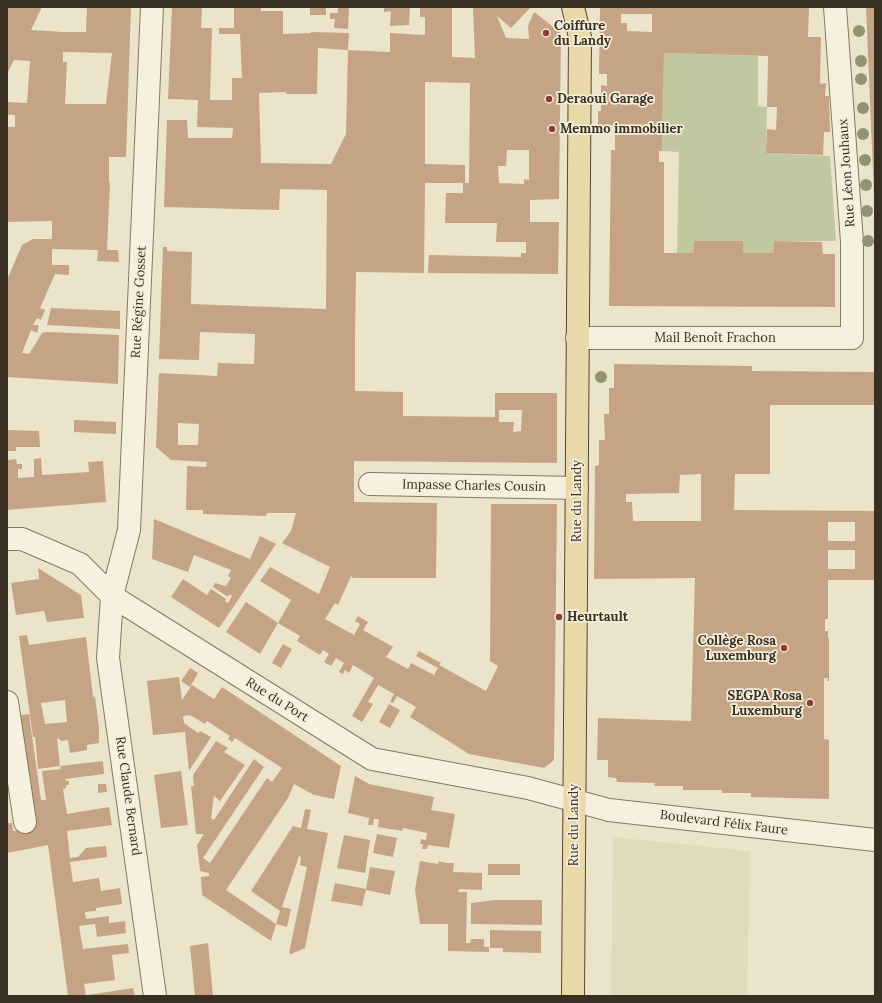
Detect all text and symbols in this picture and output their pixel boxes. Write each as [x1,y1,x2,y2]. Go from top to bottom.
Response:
place label: Coiffure du Landy [554,18,611,49]
marker: Coiffure du Landy [541,28,551,38]
place label: Deraoui Garage [557,91,654,107]
marker: Deraoui Garage [544,94,554,104]
street label: Rue Léon Jouhaux [835,118,859,228]
place label: Memmo immobilier [560,121,683,137]
marker: Memmo immobilier [547,124,557,134]
street label: Rue Régine Gosset [128,245,150,359]
street label: Mail Benoît Frachon [654,330,776,346]
street label: Rue du Landy [569,460,585,542]
street label: Impasse Charles Cousin [402,477,546,495]
place label: Heurtault [567,609,628,625]
marker: Heurtault [554,612,564,622]
place label: Collège Rosa Luxemburg [698,633,776,664]
marker: Collège Rosa Luxemburg [779,643,789,653]
street label: Rue du Port [243,674,311,726]
place label: SEGPA Rosa Luxemburg [727,688,802,719]
marker: SEGPA Rosa Luxemburg [805,698,815,708]
street label: Rue Claude Bernard [112,735,144,857]
street label: Rue du Landy [566,784,582,866]
street label: Boulevard Félix Faure [659,807,789,839]

